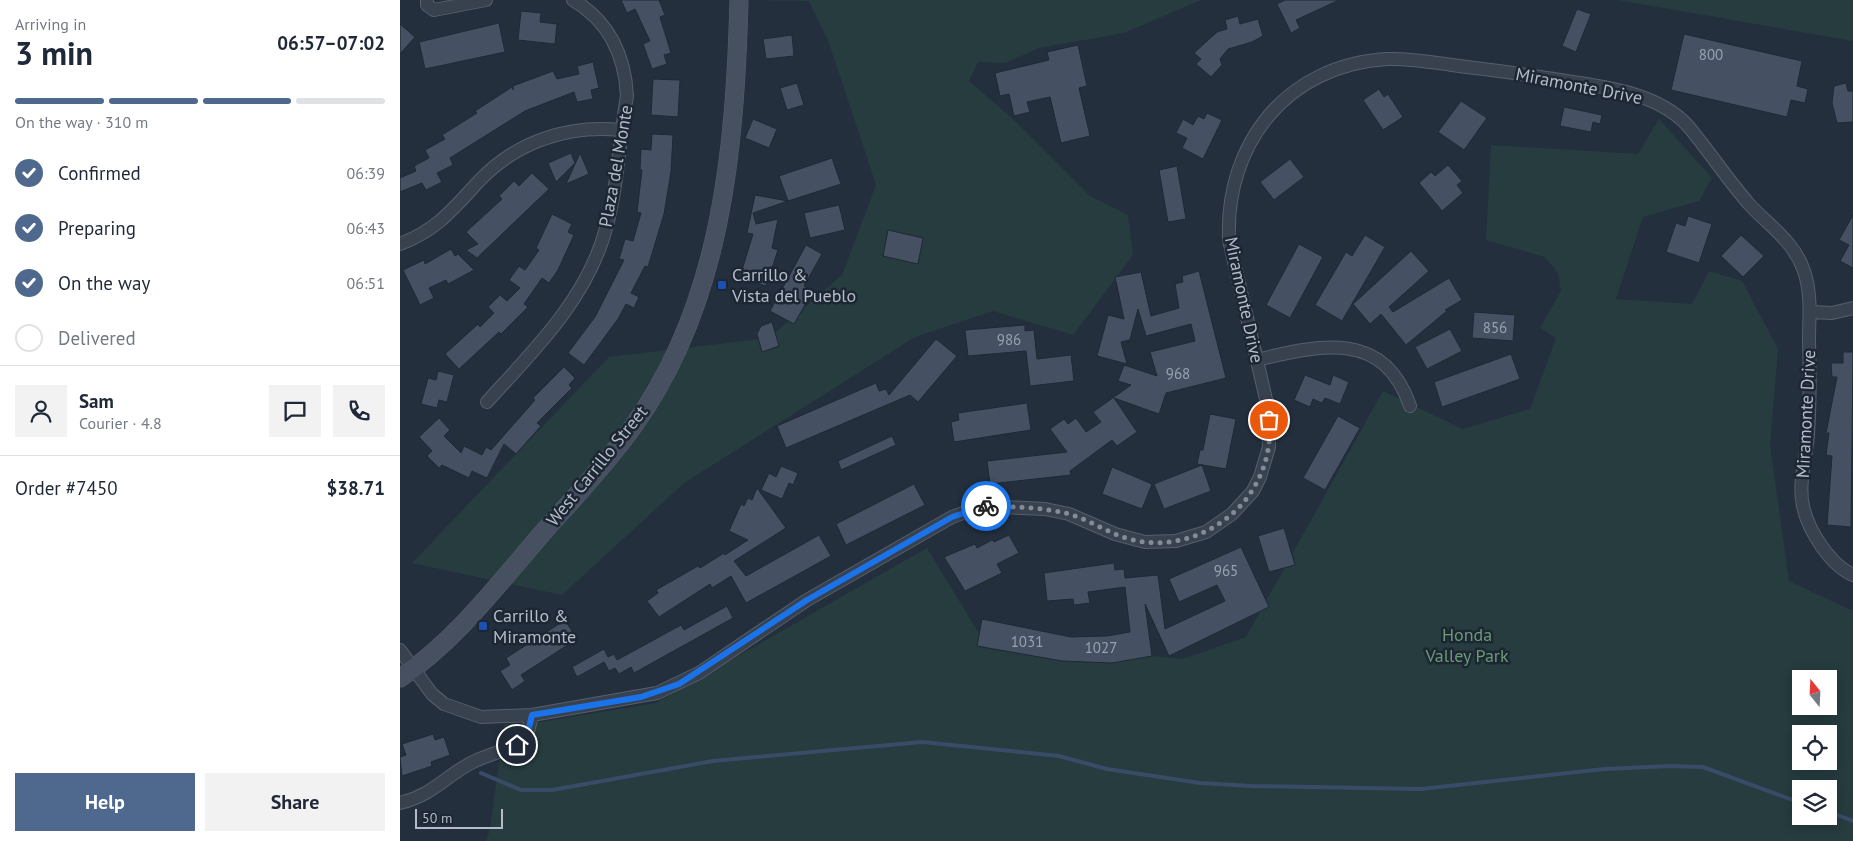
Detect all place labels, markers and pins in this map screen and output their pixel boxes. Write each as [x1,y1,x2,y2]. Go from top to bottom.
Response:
place label: Carrillo & Vista del Pueblo [731,263,856,307]
marker: Carrillo & Vista del Pueblo [716,279,728,291]
pin [1248,399,1290,441]
place label: Carrillo & Miramonte [493,604,576,648]
marker: Carrillo & Miramonte [477,620,489,632]
pin [496,724,538,766]

